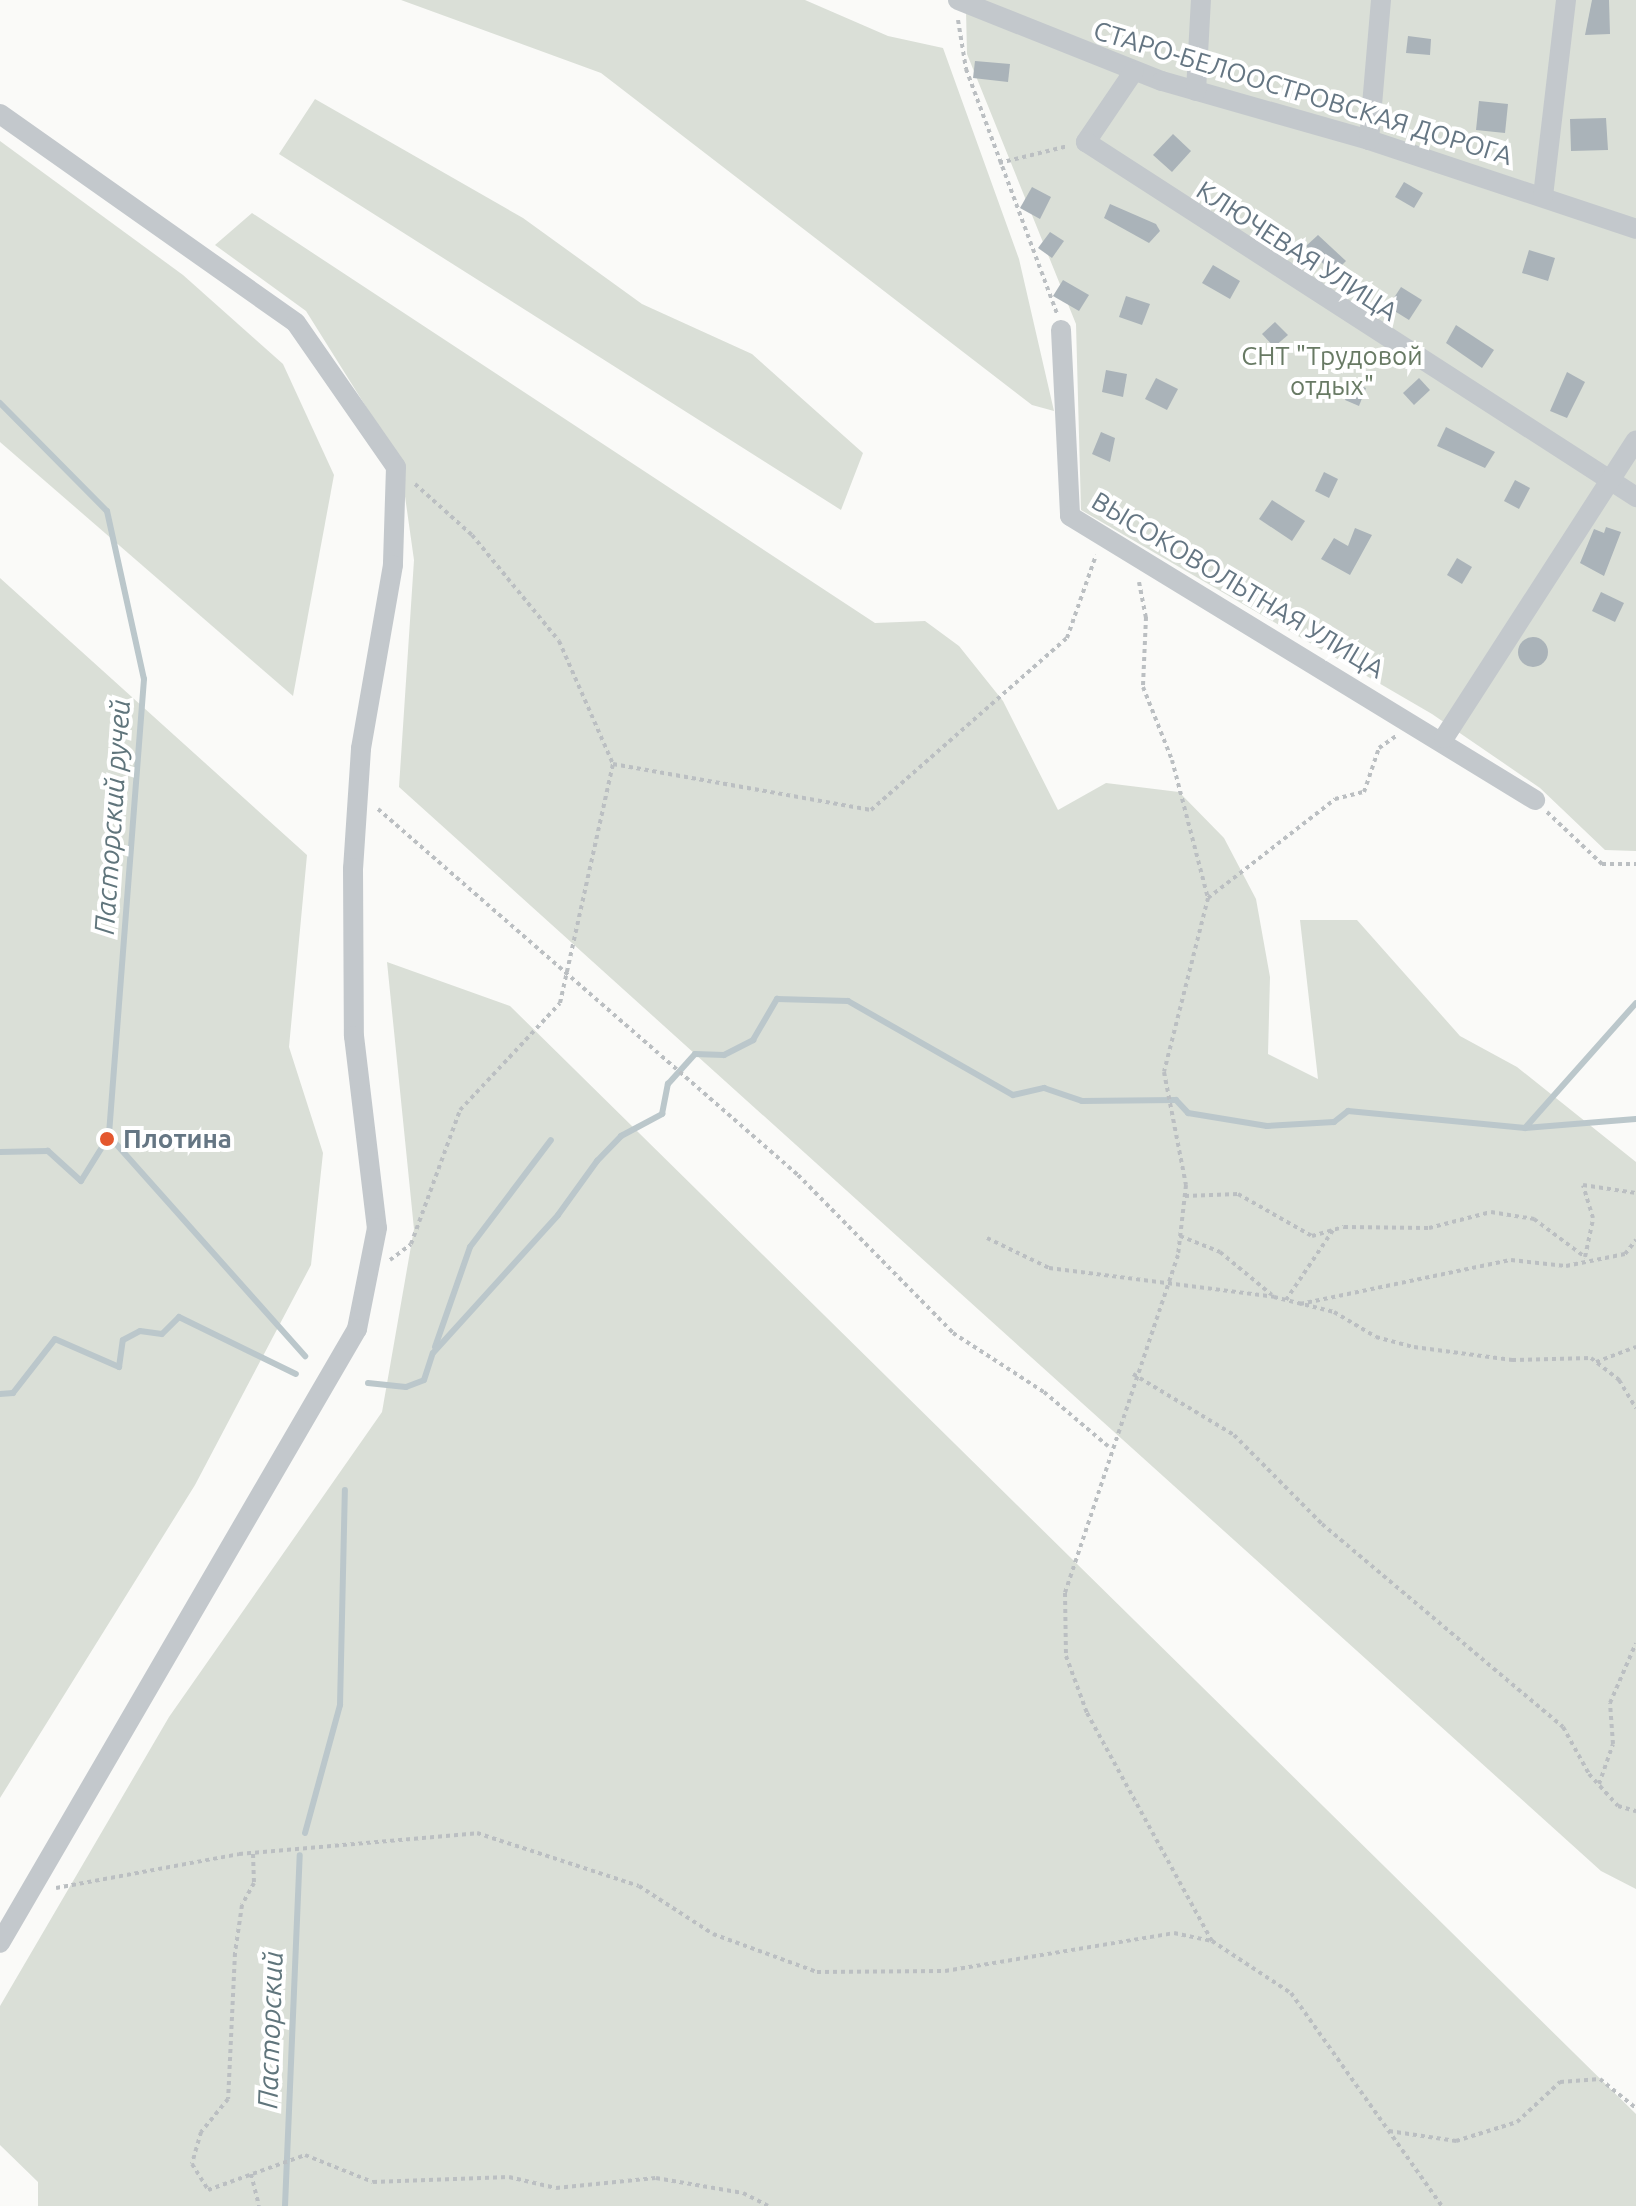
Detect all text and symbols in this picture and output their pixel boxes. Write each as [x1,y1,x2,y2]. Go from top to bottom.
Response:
street label: СТАРО-БЕЛООСТРОВСКАЯ ДОРОГА [1090,14,1516,172]
street label: КЛЮЧЕВАЯ УЛИЦА [1191,174,1403,328]
park label: СНТ "Трудовой отдых" [1241,340,1423,402]
street label: ВЫСОКОВОЛЬТНАЯ УЛИЦА [1086,485,1390,685]
water label: Пасторский ручей [87,698,137,936]
place label: Плотина [123,1123,232,1155]
marker: Плотина [98,1130,116,1148]
water label: Пасторский [250,1951,290,2109]

